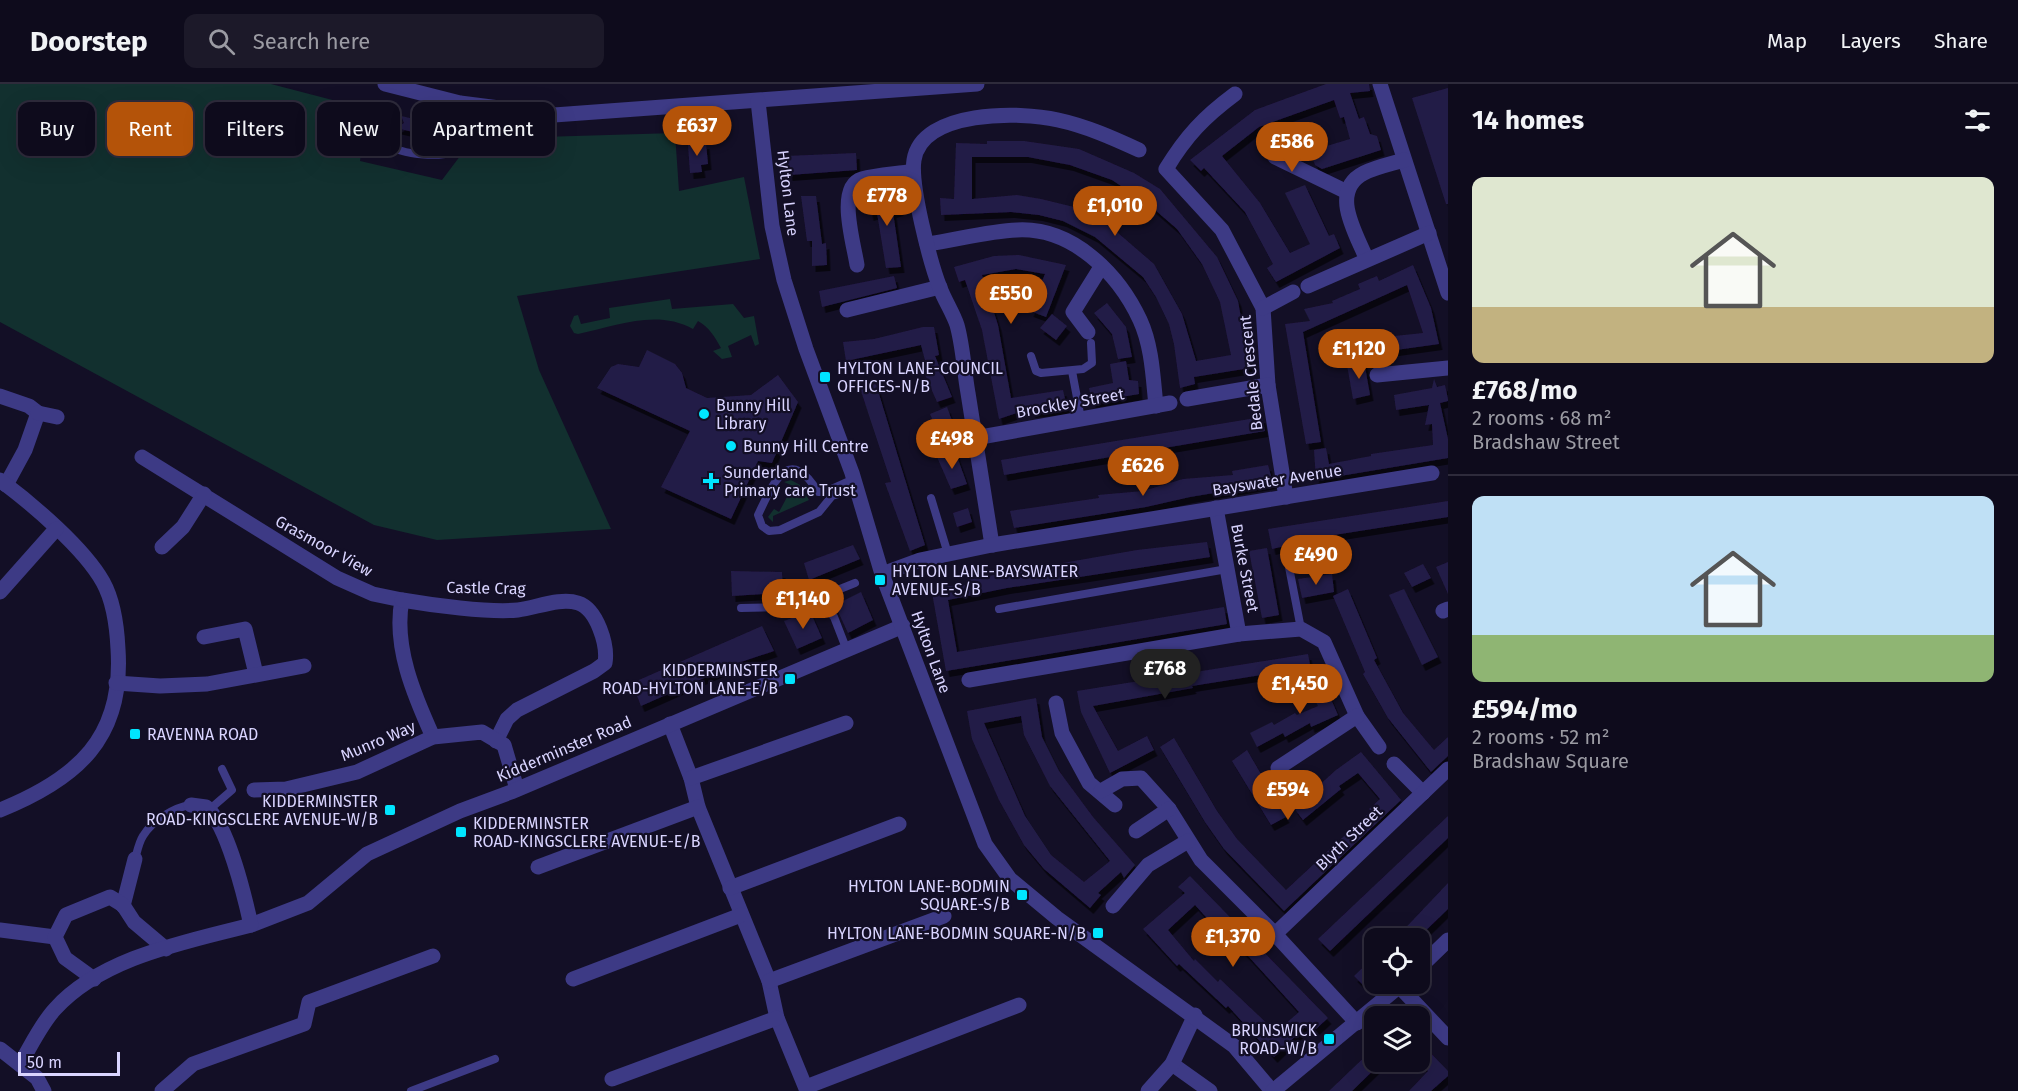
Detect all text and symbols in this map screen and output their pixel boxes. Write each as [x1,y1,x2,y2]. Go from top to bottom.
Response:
search box [184,14,604,68]
text: Doorstep [30,25,148,58]
icon: search [205,25,238,58]
text: Search here [253,28,370,55]
text: Map [1767,28,1807,54]
text: Layers [1840,28,1901,54]
text: Share [1934,28,1988,54]
chip: Buy [18,102,95,156]
chip: Rent [107,102,193,156]
chip: Filters [205,102,305,156]
chip: New [317,102,400,156]
chip: Apartment [412,102,555,156]
icon: filters [1961,104,1994,137]
text: 14 homes [1472,105,1584,136]
pin: £637 [661,106,733,157]
text: £637 [677,113,717,137]
pin: £586 [1256,122,1328,173]
text: £586 [1270,129,1314,153]
street label: Hylton Lane [773,149,803,237]
pin: £778 [851,176,923,227]
text: £778 [867,183,907,207]
pin: £1,010 [1066,186,1164,237]
text: £1,010 [1087,193,1143,217]
icon: home [1679,216,1787,324]
pin: £550 [975,274,1047,325]
text: £550 [989,281,1033,305]
street label: Bedale Crescent [1235,314,1267,432]
pin: £1,120 [1310,329,1408,380]
text: £1,120 [1332,336,1386,360]
place label: HYLTON LANE-COUNCIL OFFICES-N/B [837,359,1003,396]
marker: HYLTON LANE-COUNCIL OFFICES-N/B [818,370,832,384]
text: £768/mo [1472,375,1577,406]
street label: Brockley Street [1014,384,1126,422]
place label: Bunny Hill Library [716,396,791,433]
text: 2 rooms · 68 m² [1472,406,1612,430]
marker: Bunny Hill Library [697,407,711,421]
pin: £498 [916,419,988,470]
text: £498 [930,426,974,450]
text: Bradshaw Street [1472,430,1620,454]
place label: Bunny Hill Centre [743,437,869,456]
marker: Bunny Hill Centre [724,439,738,453]
pin: £626 [1107,446,1179,497]
text: £626 [1122,453,1164,477]
street label: Bayswater Avenue [1211,460,1343,500]
place label: Sunderland Primary care Trust [724,463,856,500]
marker: Sunderland Primary care Trust [702,472,720,490]
street label: Grasmoor View [272,511,376,581]
street label: Burke Street [1227,522,1263,614]
pin: £490 [1280,535,1352,586]
icon: home [1679,535,1787,643]
text: £490 [1294,542,1338,566]
place label: HYLTON LANE-BAYSWATER AVENUE-S/B [892,562,1079,599]
marker: HYLTON LANE-BAYSWATER AVENUE-S/B [873,573,887,587]
street label: Castle Crag [446,578,526,598]
pin: £1,140 [754,579,852,630]
text: £1,140 [776,586,830,610]
street label: Hylton Lane [907,608,955,696]
pin: £768 [1129,649,1201,700]
text: £768 [1144,656,1186,680]
place label: KIDDERMINSTER ROAD-HYLTON LANE-E/B [602,661,778,698]
pin: £1,450 [1251,664,1349,715]
text: £1,450 [1271,671,1329,695]
marker: KIDDERMINSTER ROAD-HYLTON LANE-E/B [783,672,797,686]
text: £594/mo [1472,694,1578,725]
street label: Kidderminster Road [494,712,634,786]
street label: Munro Way [338,717,418,765]
place label: RAVENNA ROAD [147,725,258,744]
text: 2 rooms · 52 m² [1472,725,1610,749]
marker: RAVENNA ROAD [128,727,142,741]
text: Bradshaw Square [1472,749,1629,773]
pin: £594 [1252,770,1324,821]
text: £594 [1266,777,1310,801]
place label: KIDDERMINSTER ROAD-KINGSCLERE AVENUE-W/B [146,792,378,829]
street label: Blyth Street [1312,802,1386,874]
marker: KIDDERMINSTER ROAD-KINGSCLERE AVENUE-W/B [383,803,397,817]
place label: KIDDERMINSTER ROAD-KINGSCLERE AVENUE-E/B [473,814,701,851]
marker: KIDDERMINSTER ROAD-KINGSCLERE AVENUE-E/B [454,825,468,839]
place label: HYLTON LANE-BODMIN SQUARE-S/B [848,877,1010,914]
marker: HYLTON LANE-BODMIN SQUARE-S/B [1015,888,1029,902]
pin: £1,370 [1184,917,1282,968]
place label: HYLTON LANE-BODMIN SQUARE-N/B [827,924,1086,943]
text: £1,370 [1205,924,1261,948]
marker: HYLTON LANE-BODMIN SQUARE-N/B [1091,926,1105,940]
map controls [1364,928,1430,1072]
button: locate [1364,928,1430,994]
button: layers [1364,1006,1430,1072]
place label: BRUNSWICK ROAD-W/B [1231,1021,1318,1058]
marker: BRUNSWICK ROAD-W/B [1322,1032,1336,1046]
scale bar [18,1049,120,1076]
text: 50 m [27,1053,62,1072]

